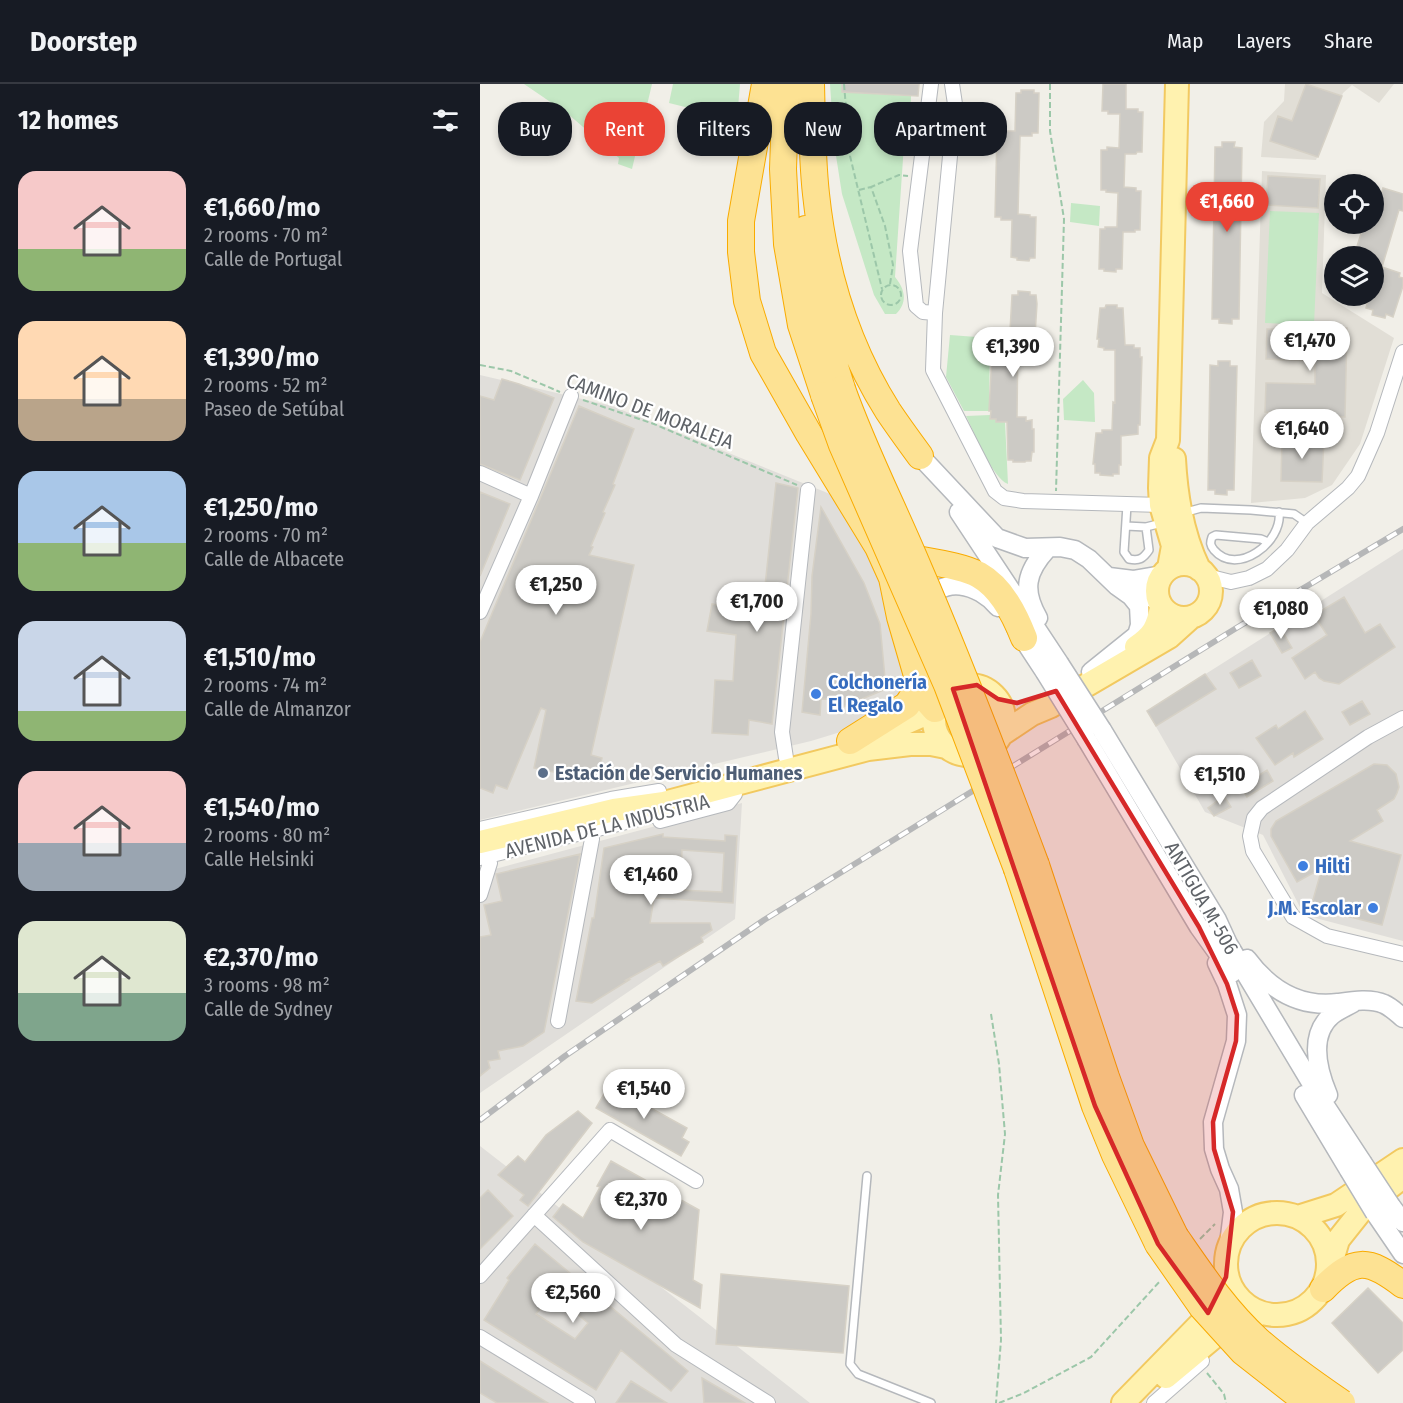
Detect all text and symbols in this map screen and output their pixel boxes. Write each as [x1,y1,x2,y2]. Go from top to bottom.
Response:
text: Doorstep [30,25,138,58]
text: Map [1167,28,1203,54]
text: Layers [1236,28,1291,54]
text: Share [1324,28,1373,54]
chip: Buy [498,102,572,156]
chip: Rent [584,102,665,156]
chip: Filters [677,102,772,156]
chip: New [784,102,862,156]
chip: Apartment [874,102,1007,156]
icon: filters [429,104,462,137]
text: 12 homes [18,105,118,136]
map controls [1324,174,1384,306]
button: locate [1324,174,1384,234]
pin: €1,660 [1178,182,1276,233]
text: €1,660 [1200,189,1254,213]
text: €1,660/mo [204,192,320,223]
icon: home [66,195,138,267]
text: 2 rooms · 70 m² [204,223,328,247]
button: layers [1324,246,1384,306]
text: Calle de Portugal [204,247,342,271]
pin: €1,470 [1261,321,1359,372]
pin: €1,390 [964,327,1062,378]
text: €1,470 [1284,328,1336,352]
text: €1,390 [986,334,1040,358]
text: €1,390/mo [204,342,319,373]
icon: home [66,345,138,417]
street label: CAMINO DE MORALEJA [563,368,738,454]
text: 2 rooms · 52 m² [204,373,328,397]
text: Paseo de Setúbal [204,397,344,421]
pin: €1,640 [1253,409,1351,460]
text: €1,640 [1275,416,1329,440]
text: €1,250/mo [204,492,318,523]
icon: home [66,495,138,567]
text: 2 rooms · 70 m² [204,523,328,547]
text: Calle de Albacete [204,547,344,571]
pin: €1,250 [507,565,605,616]
text: €1,250 [529,572,583,596]
pin: €1,700 [708,582,806,633]
text: €1,700 [730,589,784,613]
pin: €1,080 [1232,589,1330,640]
text: €1,080 [1253,596,1309,620]
text: €1,510/mo [204,642,316,673]
icon: home [66,645,138,717]
place label: Colchonería El Regalo [828,670,927,717]
text: 2 rooms · 74 m² [204,673,327,697]
marker: Colchonería El Regalo [809,687,823,701]
text: Calle de Almanzor [204,697,351,721]
pin: €1,510 [1171,755,1269,806]
place label: Estación de Servicio Humanes [555,761,803,785]
text: €1,510 [1194,762,1246,786]
marker: Estación de Servicio Humanes [536,766,550,780]
street label: AVENIDA DE LA INDUSTRIA [502,789,712,863]
text: €1,540/mo [204,792,320,823]
icon: home [66,795,138,867]
text: 2 rooms · 80 m² [204,823,330,847]
street label: ANTIGUA M-506 [1160,837,1244,959]
text: Calle Helsinki [204,847,314,871]
place label: Hilti [1315,854,1350,878]
pin: €1,460 [602,855,700,906]
marker: Hilti [1296,859,1310,873]
text: €1,460 [624,862,678,886]
place label: J.M. Escolar [1267,896,1362,920]
marker: J.M. Escolar [1366,901,1380,915]
text: €2,370/mo [204,942,318,973]
icon: home [66,945,138,1017]
text: 3 rooms · 98 m² [204,973,330,997]
text: Calle de Sydney [204,997,332,1021]
pin: €1,540 [595,1069,693,1120]
text: €1,540 [617,1076,671,1100]
pin: €2,370 [592,1180,690,1231]
text: €2,370 [614,1187,668,1211]
pin: €2,560 [524,1273,622,1324]
text: €2,560 [545,1280,601,1304]

